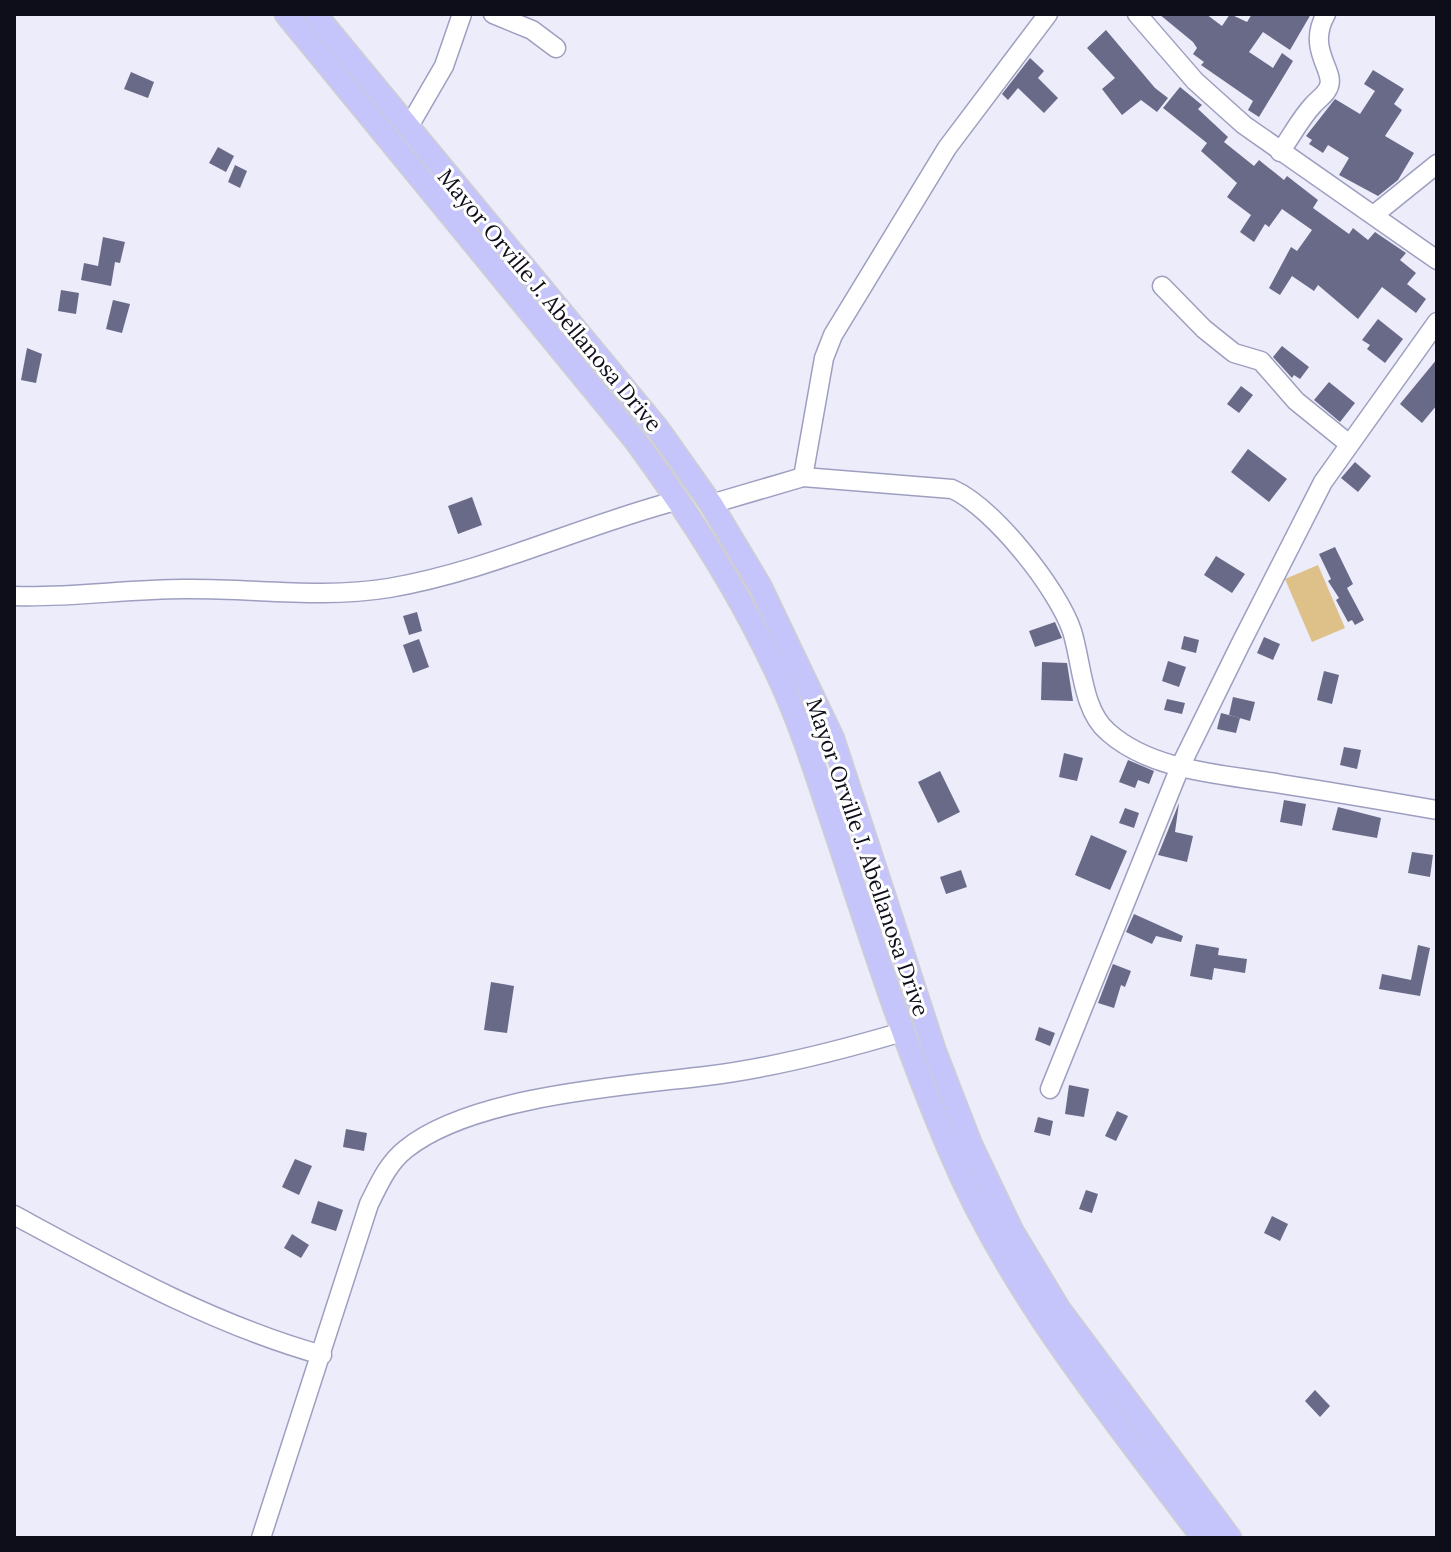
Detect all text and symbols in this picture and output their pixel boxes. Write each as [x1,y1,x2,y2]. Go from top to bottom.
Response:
street label: Mayor Orville J. Abellanosa Drive [432,163,668,437]
street label: Mayor Orville J. Abellanosa Drive [800,694,936,1020]

